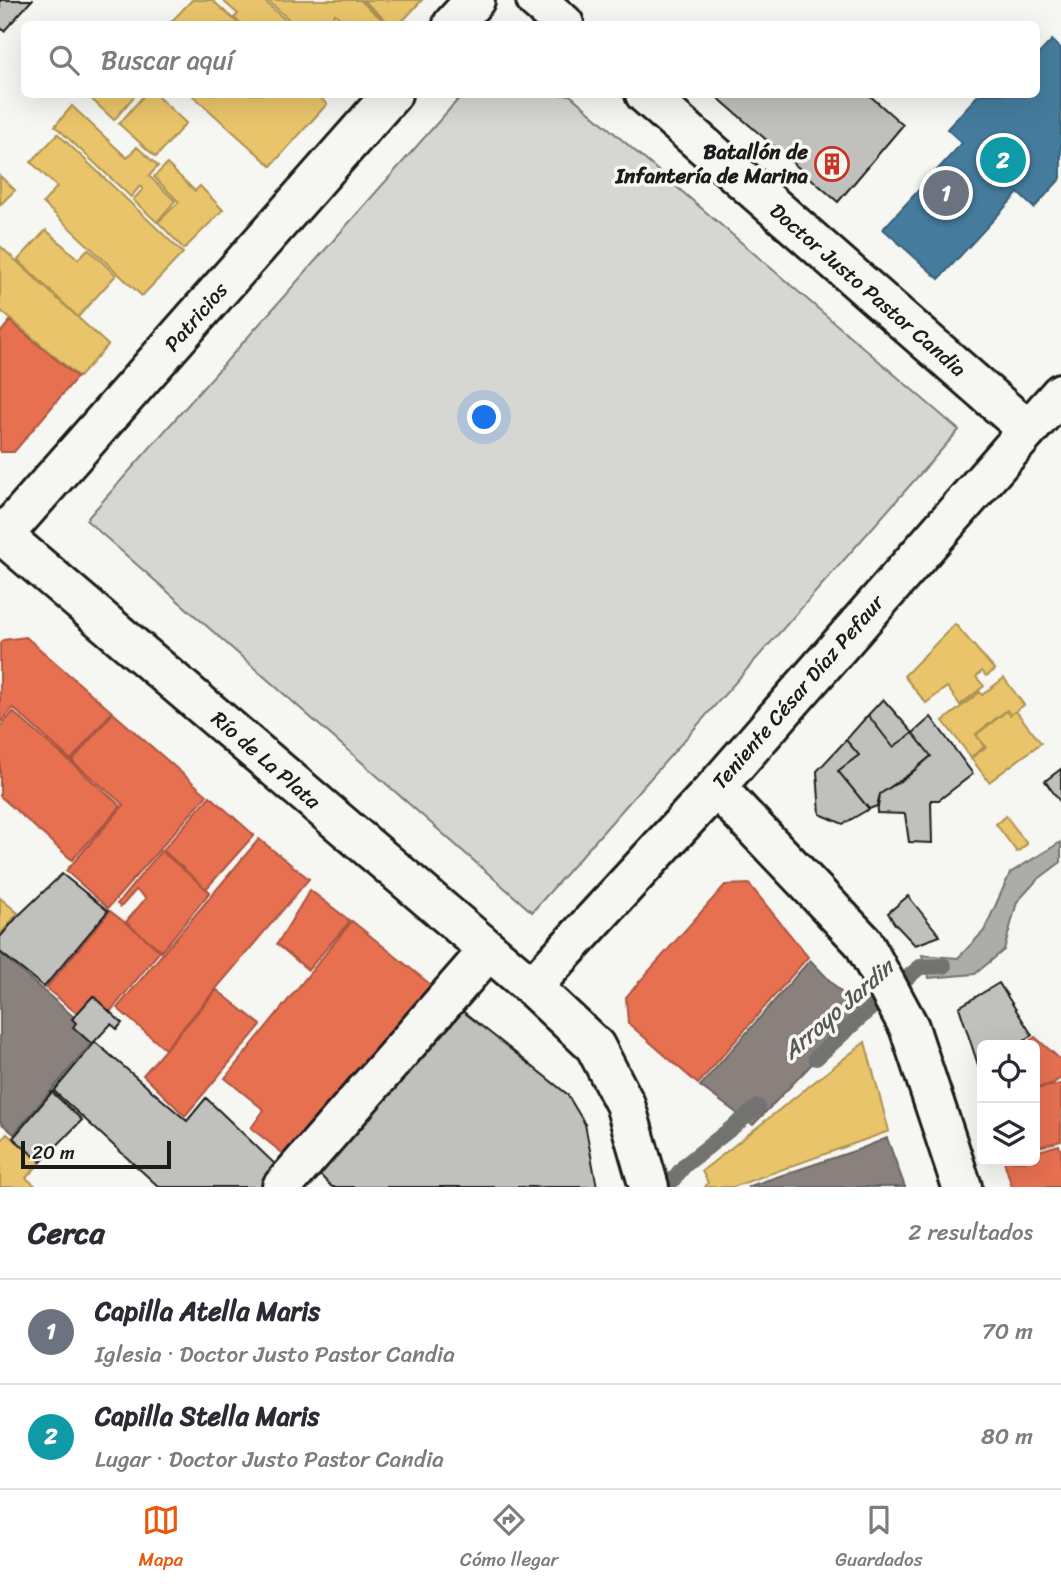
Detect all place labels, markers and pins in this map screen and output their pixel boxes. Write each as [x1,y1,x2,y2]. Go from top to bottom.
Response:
place label: Batallón de Infantería de Marina [615,133,808,195]
pin: 2 [980,134,1026,186]
building icon: Batallón de Infantería de Marina [813,145,851,183]
pin: 1 [923,167,969,219]

